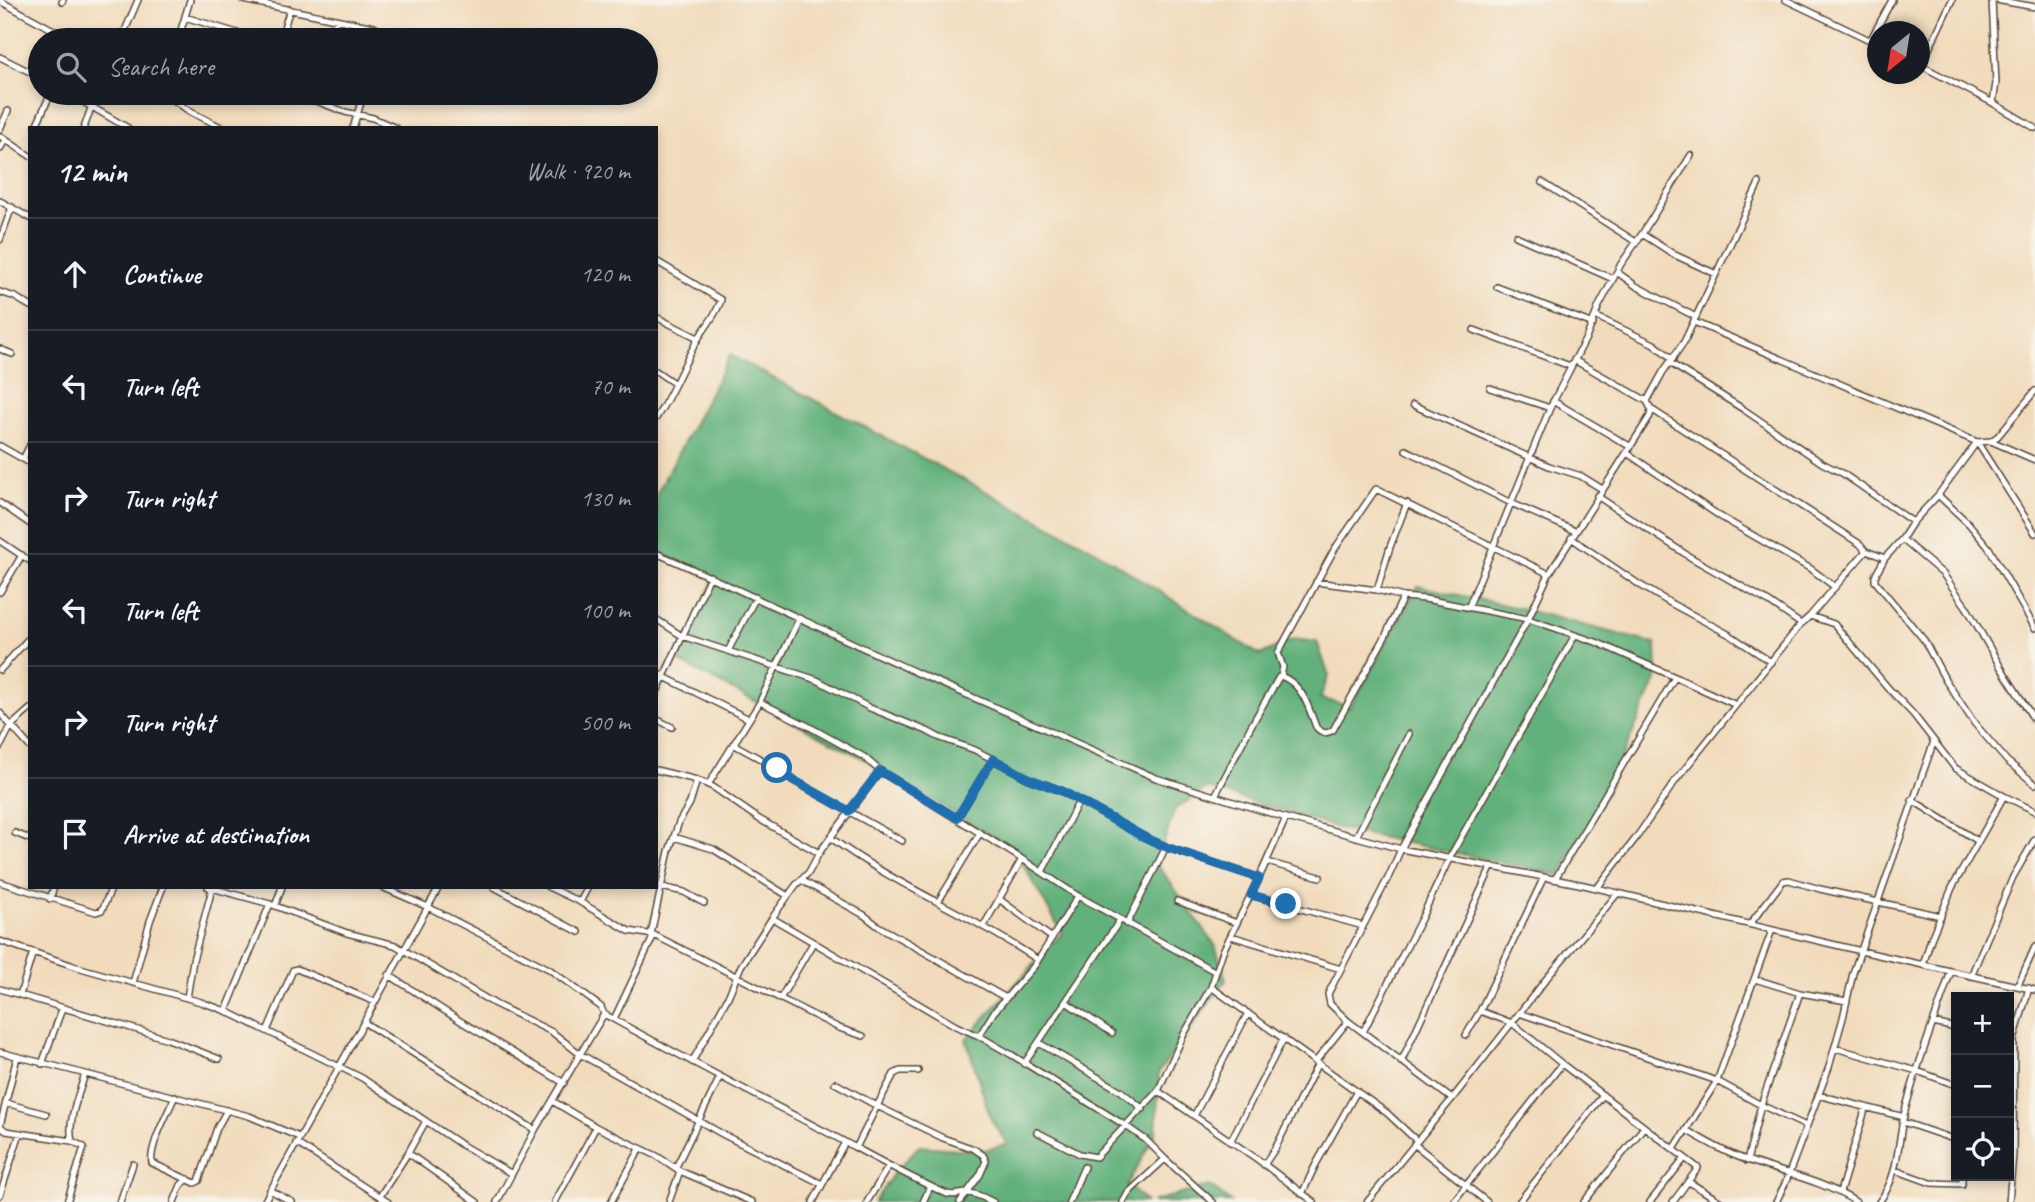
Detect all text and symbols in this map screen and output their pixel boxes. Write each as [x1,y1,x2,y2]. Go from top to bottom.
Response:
north arrow [1867,21,1930,84]
search box [28,28,658,105]
icon: search [52,48,90,86]
text: Search here [108,50,214,83]
text: 12 min [56,153,127,191]
text: Walk · 920 m [526,157,630,186]
icon: ahead [56,255,94,293]
text: Continue [123,258,201,291]
text: 120 m [581,260,630,289]
icon: left [56,367,94,405]
text: Turn left [123,370,198,403]
text: 70 m [591,372,630,401]
icon: right [56,479,94,517]
text: Turn right [123,482,214,515]
text: 130 m [581,484,630,513]
icon: left [56,591,94,629]
text: Turn left [123,594,198,627]
text: 100 m [581,596,630,625]
icon: right [56,703,94,741]
text: Turn right [123,706,214,739]
text: 500 m [581,708,630,737]
route start [761,752,792,783]
icon: arrive [56,815,94,853]
text: Arrive at destination [123,818,309,851]
route end [1270,888,1301,919]
map controls [1951,992,2014,1181]
button: + [1951,992,2014,1055]
button: − [1951,1055,2014,1118]
button: locate [1951,1118,2014,1181]

